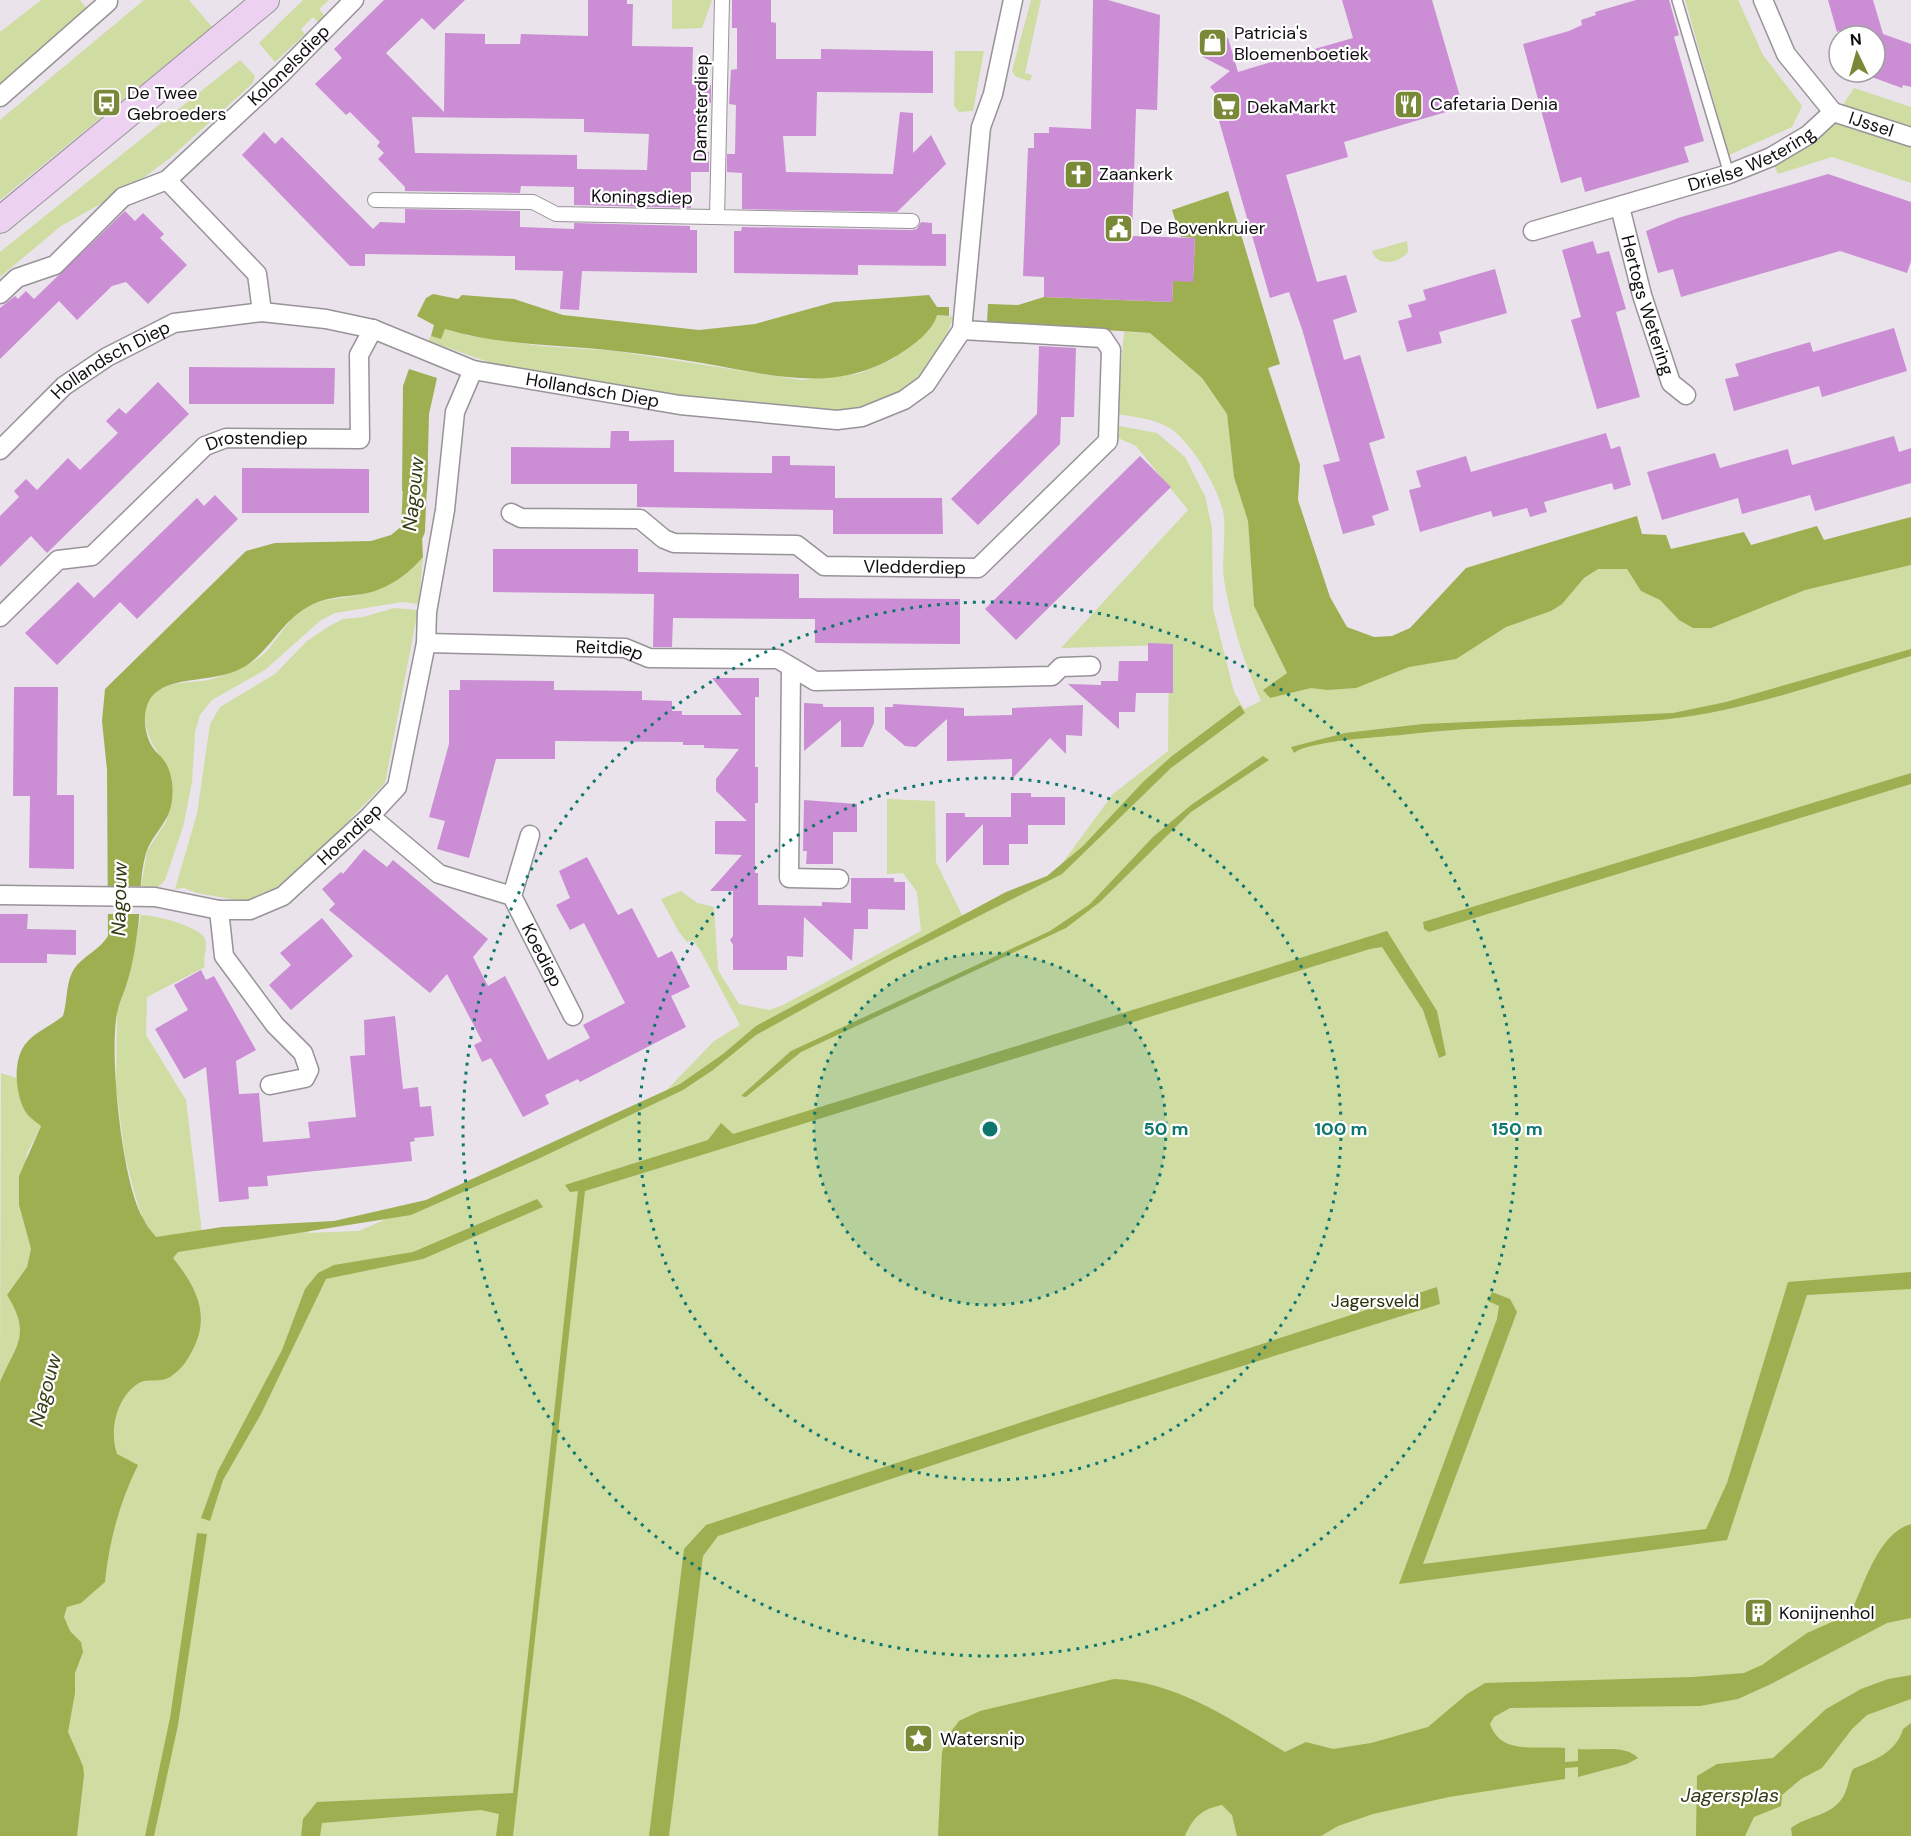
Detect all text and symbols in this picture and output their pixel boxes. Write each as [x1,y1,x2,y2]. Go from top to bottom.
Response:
street label: Kolonelsdiep [242,20,335,111]
place label: Patricia's Bloemenboetiek [1234,21,1369,66]
north arrow [1827,24,1887,84]
shop icon: Patricia's Bloemenboetiek [1197,27,1229,59]
text: N [1849,29,1862,51]
street label: Damsterdiep [688,54,714,162]
place label: De Twee Gebroeders [127,81,227,126]
bus stop icon: De Twee Gebroeders [90,87,122,119]
restaurant icon: Cafetaria Denia [1393,88,1425,120]
supermarket icon: DekaMarkt [1210,91,1242,123]
place label: Cafetaria Denia [1430,92,1558,116]
place label: DekaMarkt [1247,95,1336,119]
street label: IJssel [1846,106,1896,143]
street label: Drielse Wetering [1685,122,1820,197]
church icon: Zaankerk [1062,158,1094,190]
place label: Zaankerk [1099,162,1173,186]
street label: Koningsdiep [591,184,693,210]
public building icon: De Bovenkruier [1103,212,1135,244]
place label: De Bovenkruier [1140,216,1266,240]
street label: Hertogs Wetering [1616,233,1680,378]
street label: Hollandsch Diep [46,315,174,404]
street label: Hollandsch Diep [524,367,661,413]
street label: Drostendiep [202,426,308,457]
water label: Nagouw [396,455,430,532]
street label: Vledderdiep [863,555,966,580]
street label: Reitdiep [575,635,647,666]
street label: Hoendiep [312,798,388,871]
water label: Nagouw [105,861,133,936]
street label: Koediep [516,919,568,991]
text: 50 m [1143,1117,1189,1141]
text: 100 m [1314,1117,1368,1141]
text: 150 m [1491,1117,1543,1141]
centre of rings [980,1119,1000,1139]
park label: Jagersveld [1331,1289,1419,1313]
water label: Nagouw [23,1350,67,1429]
building icon: Konijnenhol [1742,1597,1774,1629]
place label: Konijnenhol [1779,1601,1875,1625]
place icon: Watersnip [903,1723,935,1755]
place label: Watersnip [940,1727,1025,1751]
water label: Jagersplas [1681,1782,1779,1808]

